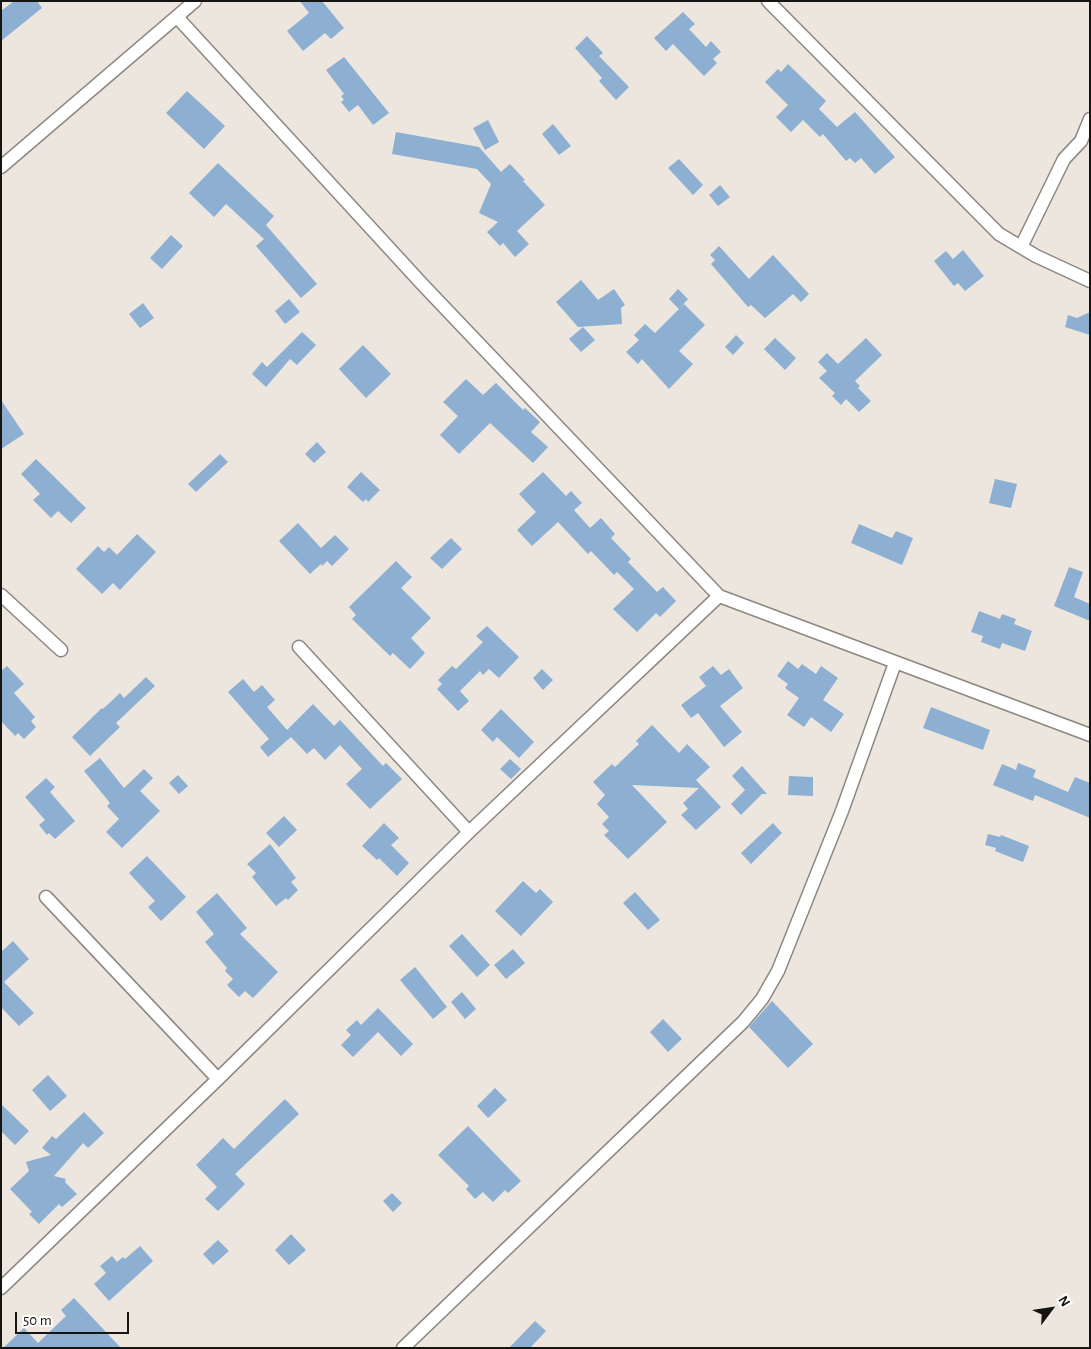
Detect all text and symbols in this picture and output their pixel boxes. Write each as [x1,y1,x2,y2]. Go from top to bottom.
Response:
north arrow [1026,1284,1076,1334]
text: N [1055,1293,1072,1309]
scale bar [18,1302,131,1334]
text: 50 m [23,1313,52,1328]

